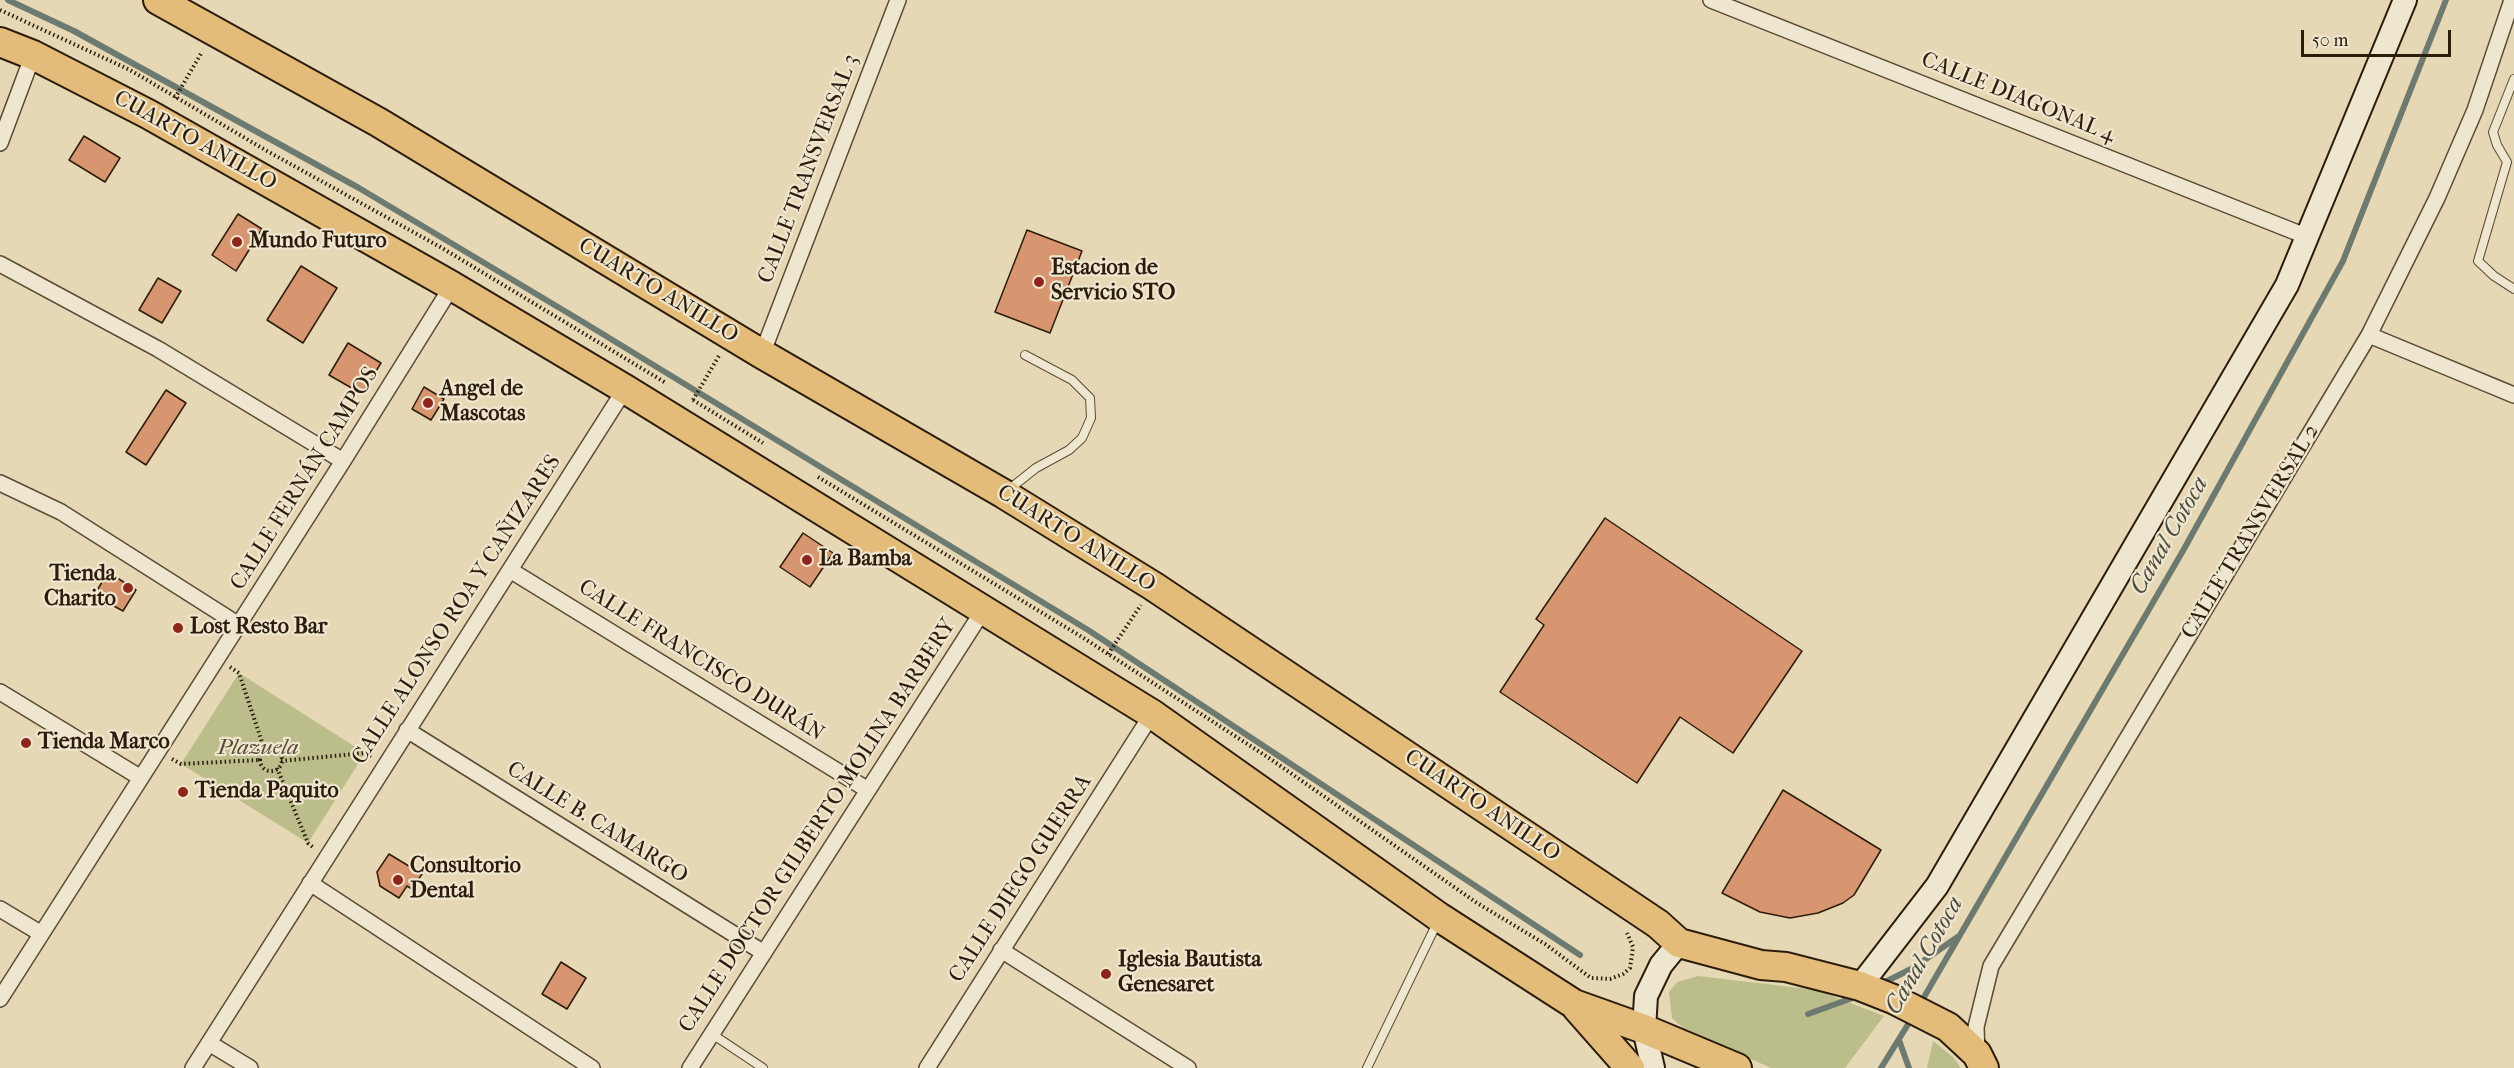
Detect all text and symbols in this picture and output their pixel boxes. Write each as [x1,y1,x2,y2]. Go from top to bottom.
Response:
scale bar [2304,18,2454,56]
text: 50 m [2312,30,2348,51]
street label: CALLE DIAGONAL 4 [1917,47,2119,149]
street label: CALLE TRANSVERSAL 3 [753,51,865,287]
street label: CUARTO ANILLO [109,85,281,197]
place label: Mundo Futuro [249,229,387,255]
street label: CUARTO ANILLO [573,233,743,349]
marker: Mundo Futuro [230,235,244,249]
place label: Estacion de Servicio STO [1051,256,1176,308]
marker: Estacion de Servicio STO [1032,275,1046,289]
street label: CALLE FERNÁN CAMPOS [225,363,385,595]
place label: Angel de Mascotas [440,377,525,428]
marker: Angel de Mascotas [421,396,435,410]
street label: CALLE TRANSVERSAL 2 [2177,420,2325,644]
street label: CALLE ALONSO ROA Y CAÑIZARES [347,450,567,770]
water label: Canal Cotoca [2125,472,2215,600]
street label: CUARTO ANILLO [992,480,1160,598]
place label: La Bamba [819,547,912,573]
marker: La Bamba [800,553,814,567]
place label: Tienda Charito [44,562,116,614]
street label: CALLE FRANCISCO DURÁN [573,574,829,748]
marker: Tienda Charito [121,581,135,595]
street label: CALLE DOCTOR GILBERTO MOLINA BARBERY [674,614,962,1038]
place label: Lost Resto Bar [190,615,327,641]
marker: Lost Resto Bar [171,621,185,635]
place label: Tienda Marco [38,730,170,756]
marker: Tienda Marco [19,736,33,750]
park label: Plazuela [218,736,298,762]
street label: CUARTO ANILLO [1399,744,1565,868]
street label: CALLE B. CAMARGO [502,757,692,889]
street label: CALLE DIEGO GUERRA [944,770,1098,988]
place label: Tienda Paquito [195,779,339,805]
marker: Tienda Paquito [176,785,190,799]
place label: Consultorio Dental [410,854,521,906]
marker: Consultorio Dental [391,873,405,887]
water label: Canal Cotoca [1880,892,1970,1020]
place label: Iglesia Bautista Genesaret [1118,948,1262,999]
marker: Iglesia Bautista Genesaret [1099,967,1113,981]

